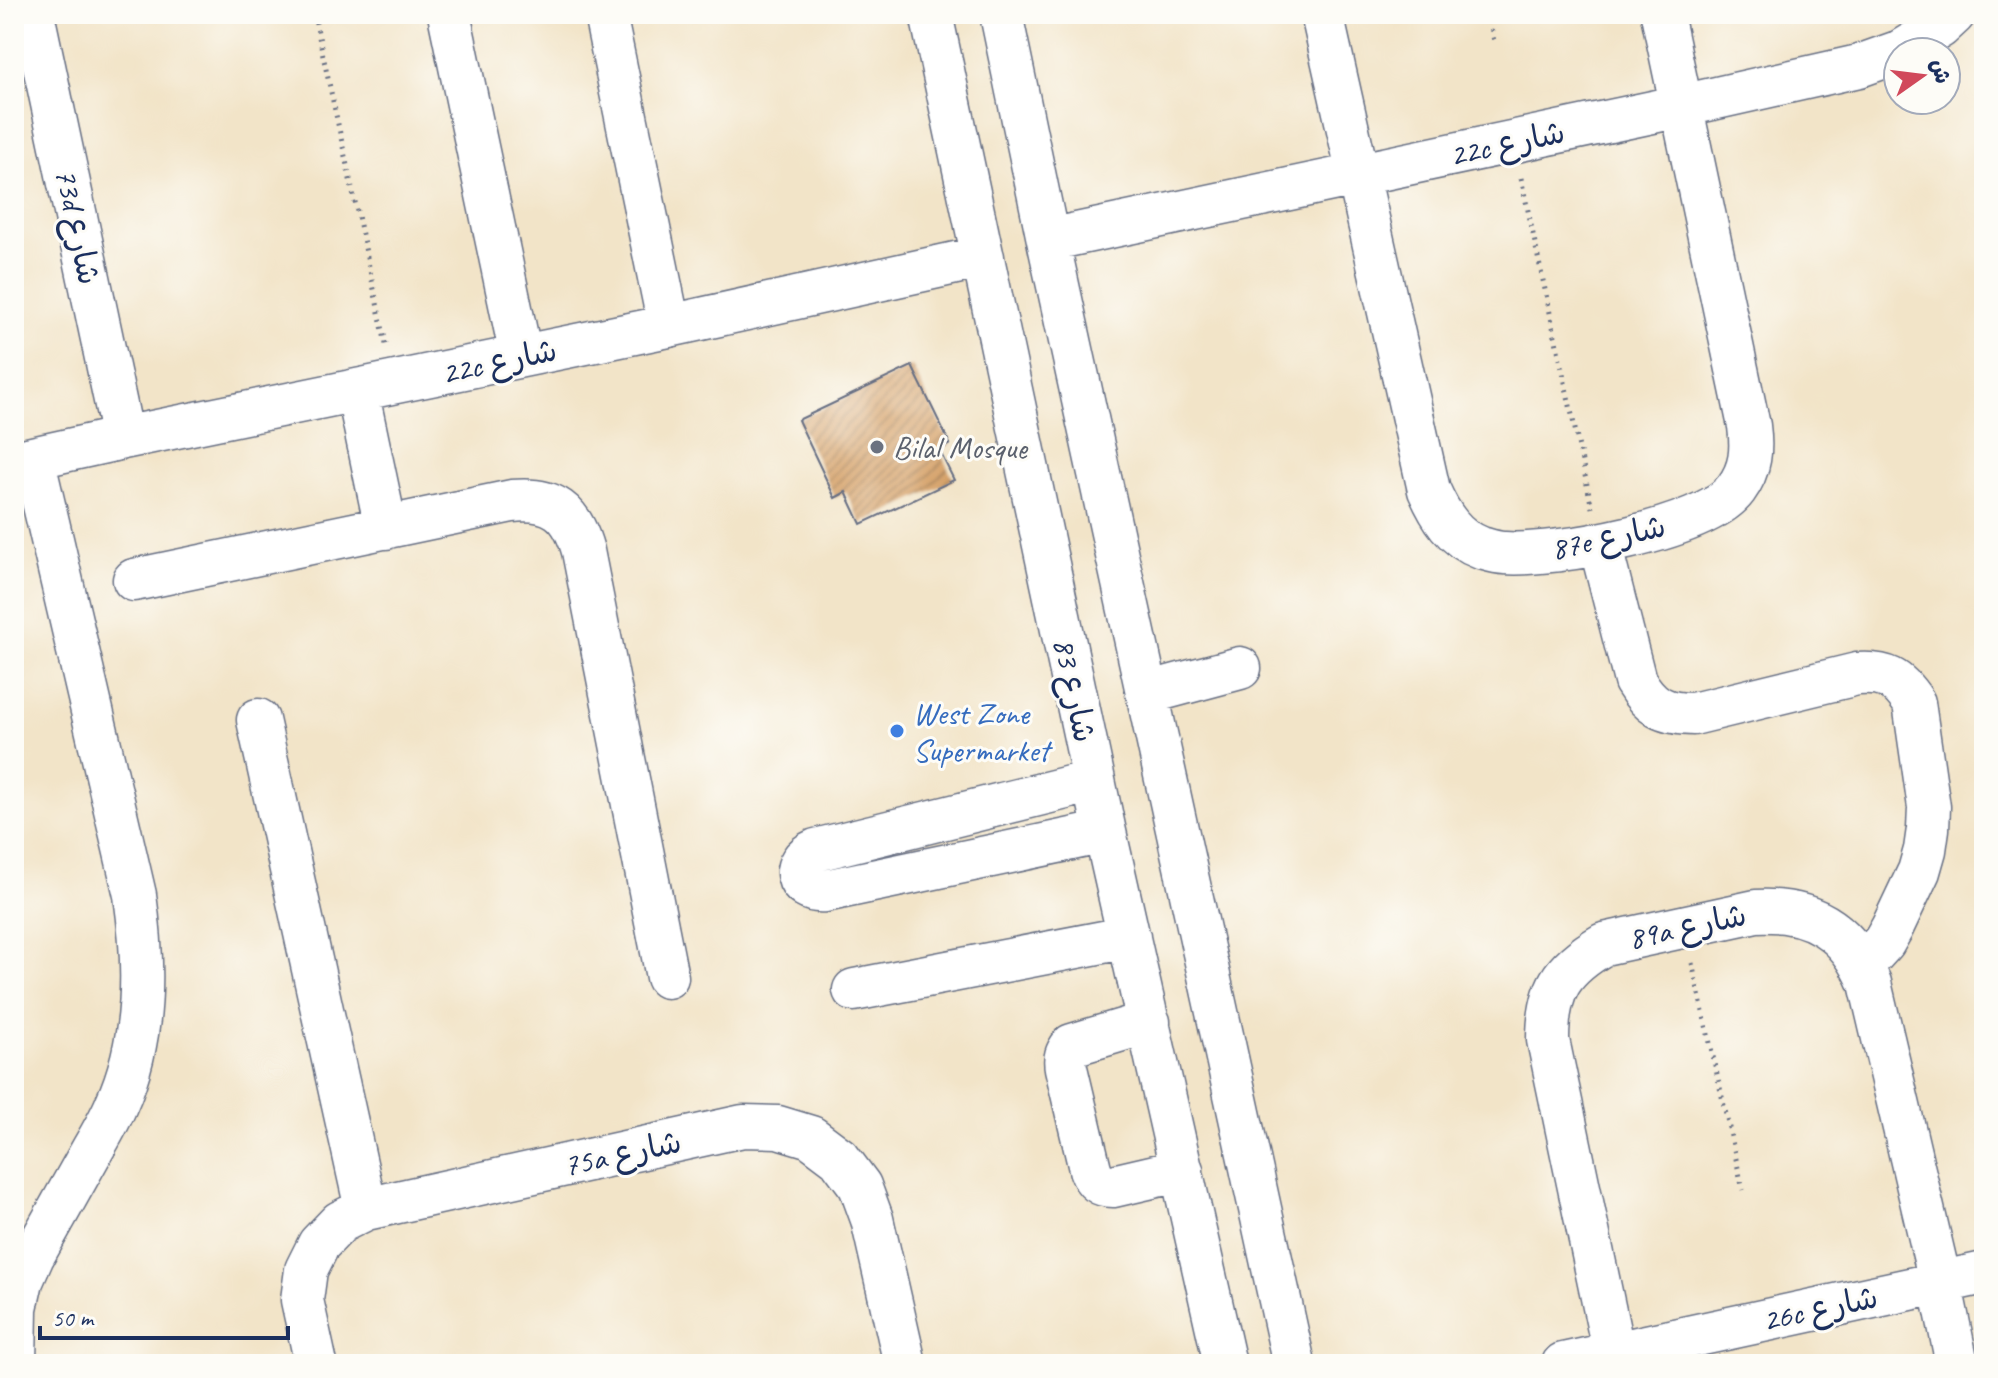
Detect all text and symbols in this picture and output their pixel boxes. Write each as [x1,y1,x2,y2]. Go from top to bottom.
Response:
north arrow [1882,36,1962,116]
text: ش [1924,56,1957,87]
street label: 22c شارع [1446,111,1569,178]
street label: 73d شارع [43,164,110,289]
street label: 22c شارع [438,329,561,396]
place label: Bilal Mosque [893,427,1029,468]
marker: Bilal Mosque [868,438,886,456]
street label: 87e شارع [1547,505,1670,572]
street label: شارع 83 [1042,634,1106,747]
place label: West Zone Supermarket [913,693,1053,771]
marker: West Zone Supermarket [888,722,906,740]
street label: 89a شارع [1624,894,1750,961]
street label: 75a شارع [559,1121,685,1188]
street label: 26c شارع [1759,1276,1882,1343]
scale bar [40,1290,288,1340]
text: 50 m [52,1303,95,1333]

